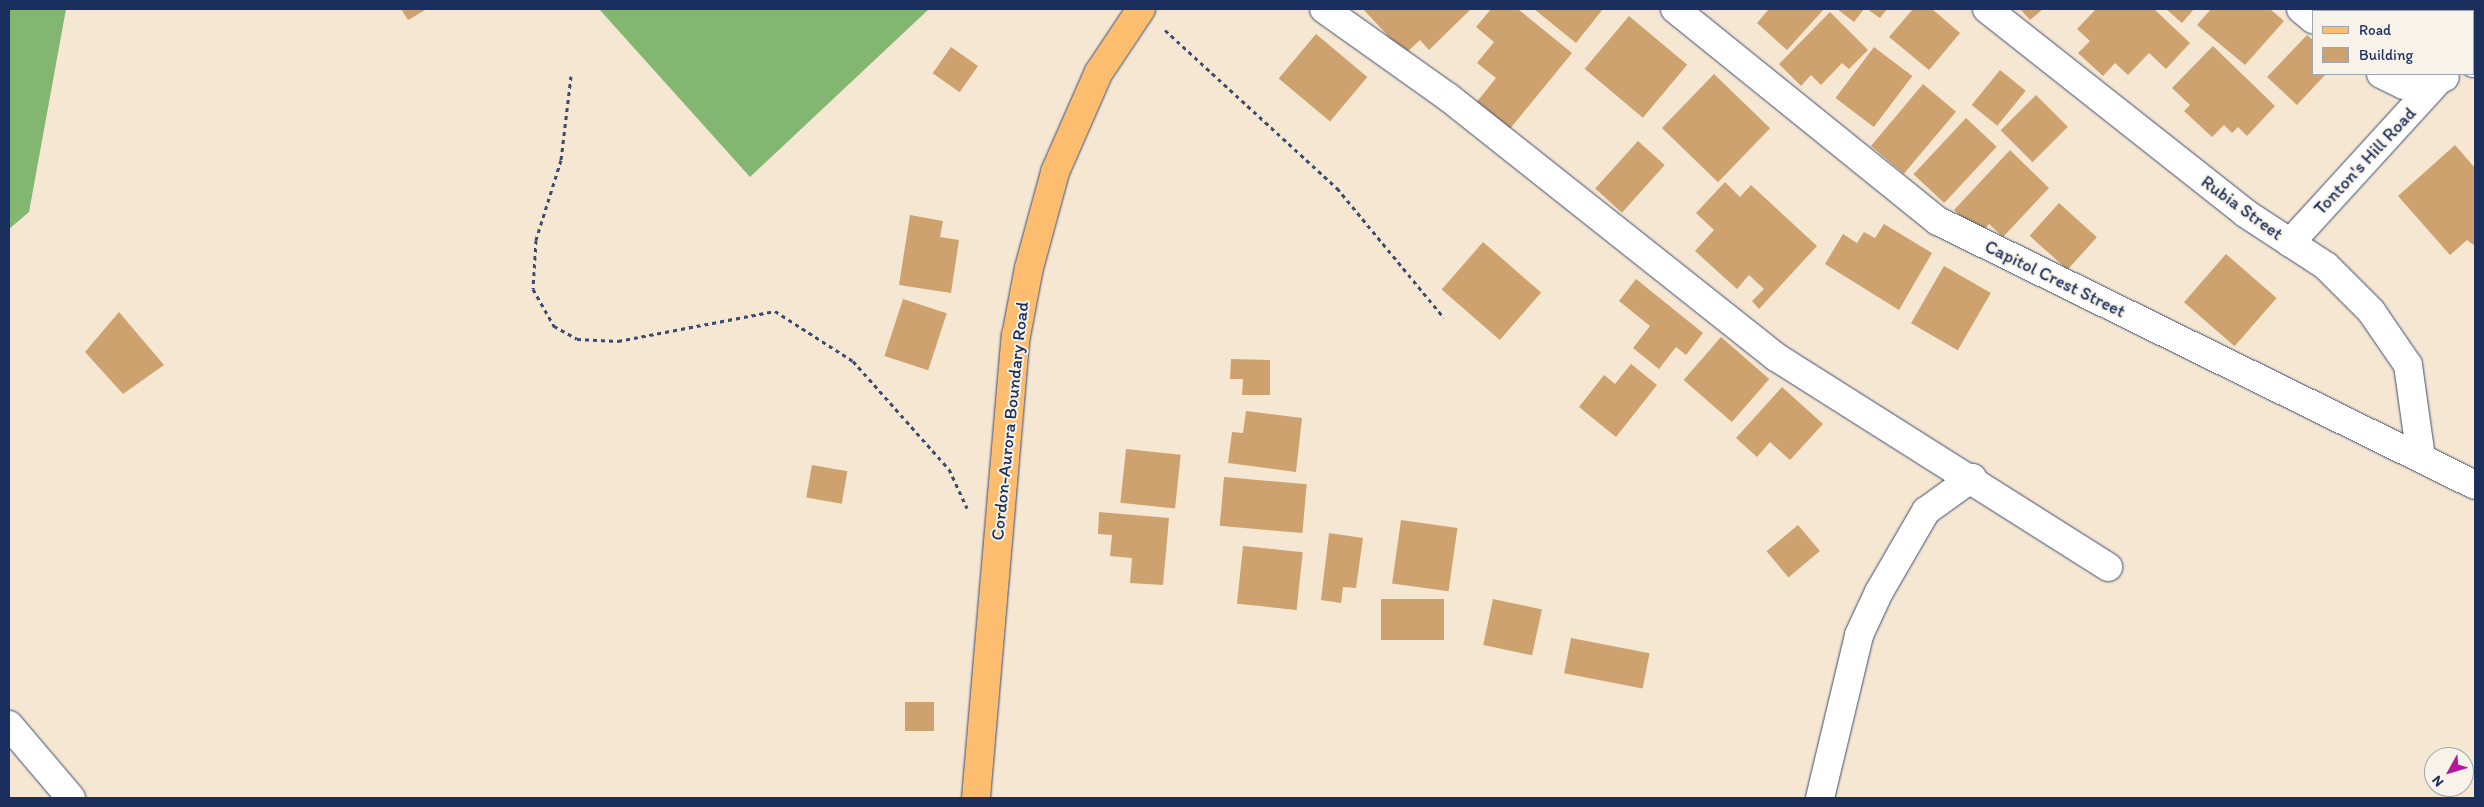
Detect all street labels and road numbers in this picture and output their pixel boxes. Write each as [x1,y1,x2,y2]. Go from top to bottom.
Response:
street label: Tonton's Hill Road [2310,103,2420,219]
street label: Rubia Street [2197,171,2287,245]
street label: Capitol Crest Street [1981,236,2129,322]
street label: Cordon-Aurora Boundary Road [987,301,1033,541]

